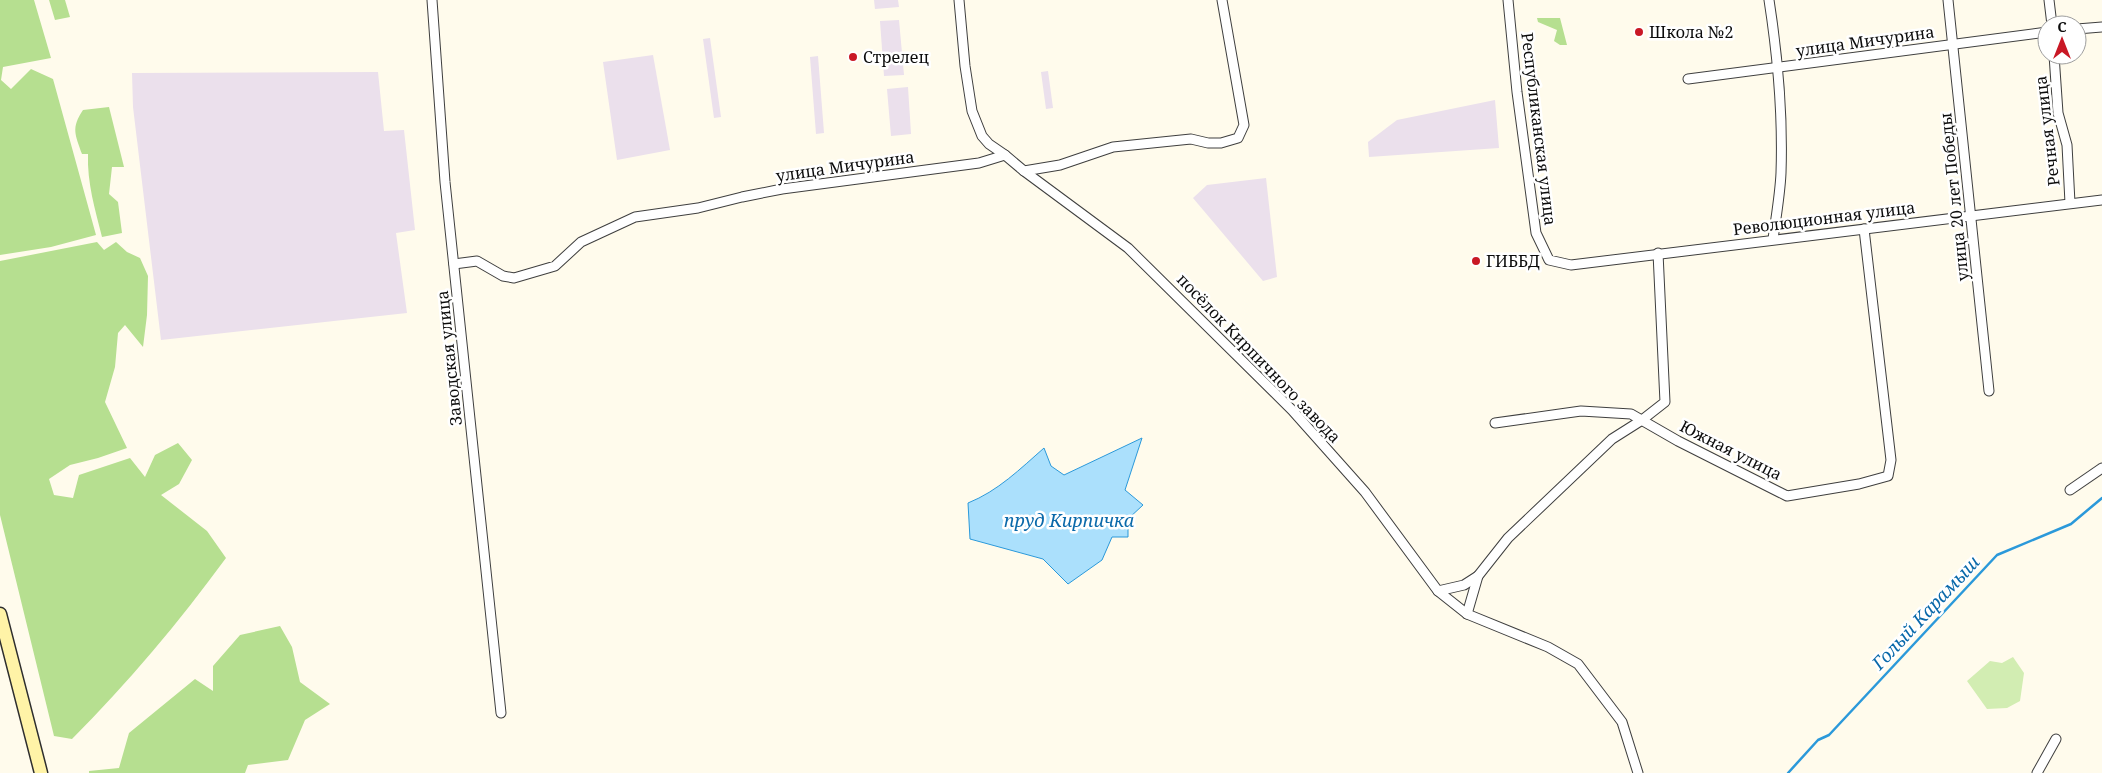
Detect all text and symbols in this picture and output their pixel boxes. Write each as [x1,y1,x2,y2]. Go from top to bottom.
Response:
north arrow [2037,15,2087,65]
text: С [2057,17,2067,36]
street label: улица Мичурина [1794,20,1936,62]
place label: Школа №2 [1649,21,1733,43]
marker: Школа №2 [1633,26,1645,38]
street label: Республиканская улица [1516,31,1562,227]
place label: Стрелец [863,46,929,68]
marker: Стрелец [847,51,859,63]
street label: Речная улица [2029,75,2065,187]
street label: улица 20 лет Победы [1934,112,1974,282]
street label: улица Мичурина [774,145,916,187]
street label: Революционная улица [1732,196,1916,240]
place label: ГИББД [1486,250,1540,272]
marker: ГИББД [1470,255,1482,267]
street label: посёлок Кирпичного завода [1172,269,1346,447]
street label: Заводская улица [431,289,467,427]
street label: Южная улица [1676,415,1786,485]
water label: пруд Кирпичка [1004,508,1134,532]
water label: Голый Карамыш [1866,550,1984,675]

